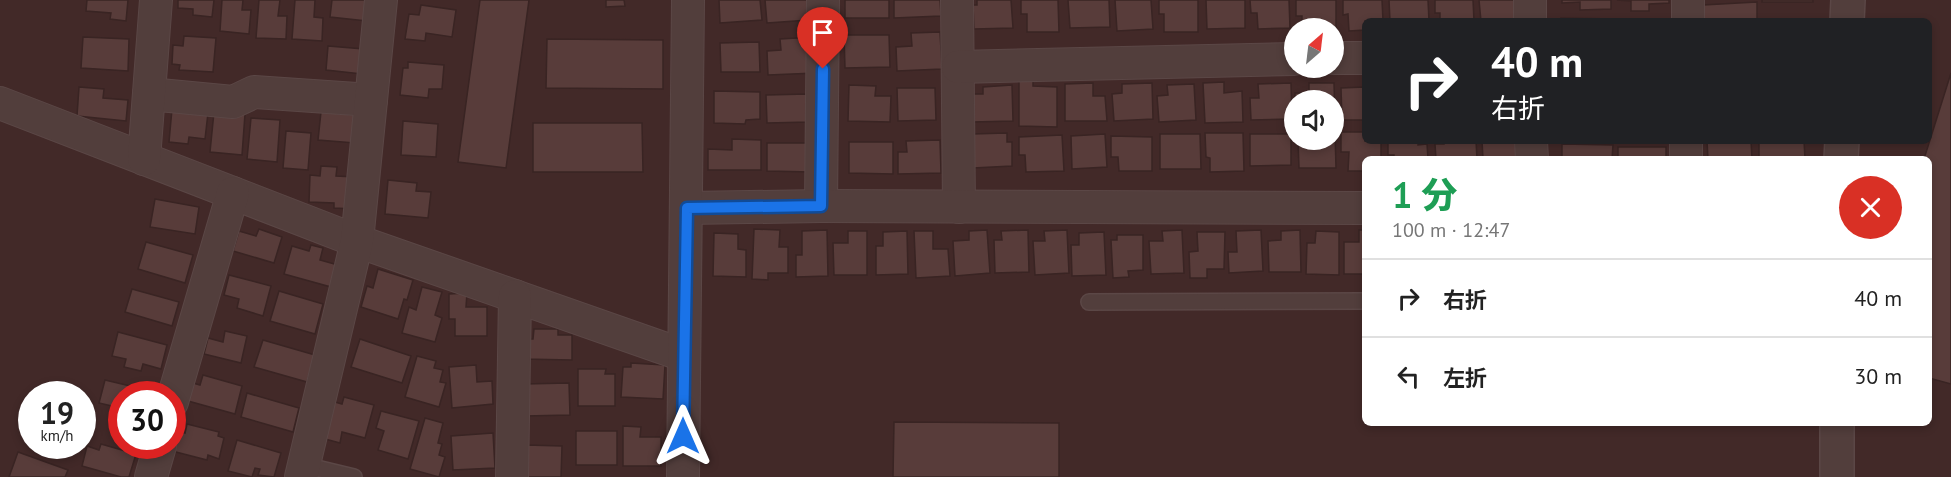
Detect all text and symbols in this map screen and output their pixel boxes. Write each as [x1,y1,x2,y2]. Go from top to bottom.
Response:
pin [797,7,848,69]
icon: arrive [806,16,839,49]
north arrow [1284,18,1344,78]
map controls [1284,18,1344,150]
text: 40 m [1491,34,1583,89]
icon: right [1392,42,1470,120]
button: sound [1284,90,1344,150]
text: 右折 [1491,91,1545,125]
text: 1 分 [1392,171,1458,218]
button: close [1839,176,1902,239]
text: 100 m · 12:47 [1392,217,1510,243]
icon: right [1392,282,1425,315]
text: 40 m [1854,284,1902,312]
text: 右折 [1443,286,1487,314]
icon: left [1392,360,1425,393]
text: 30 m [1854,362,1902,390]
text: 左折 [1443,364,1487,392]
speed limit sign: 30 [108,381,186,459]
text: 19 [40,393,74,432]
position arrow [651,404,715,468]
text: km/h [41,426,73,445]

